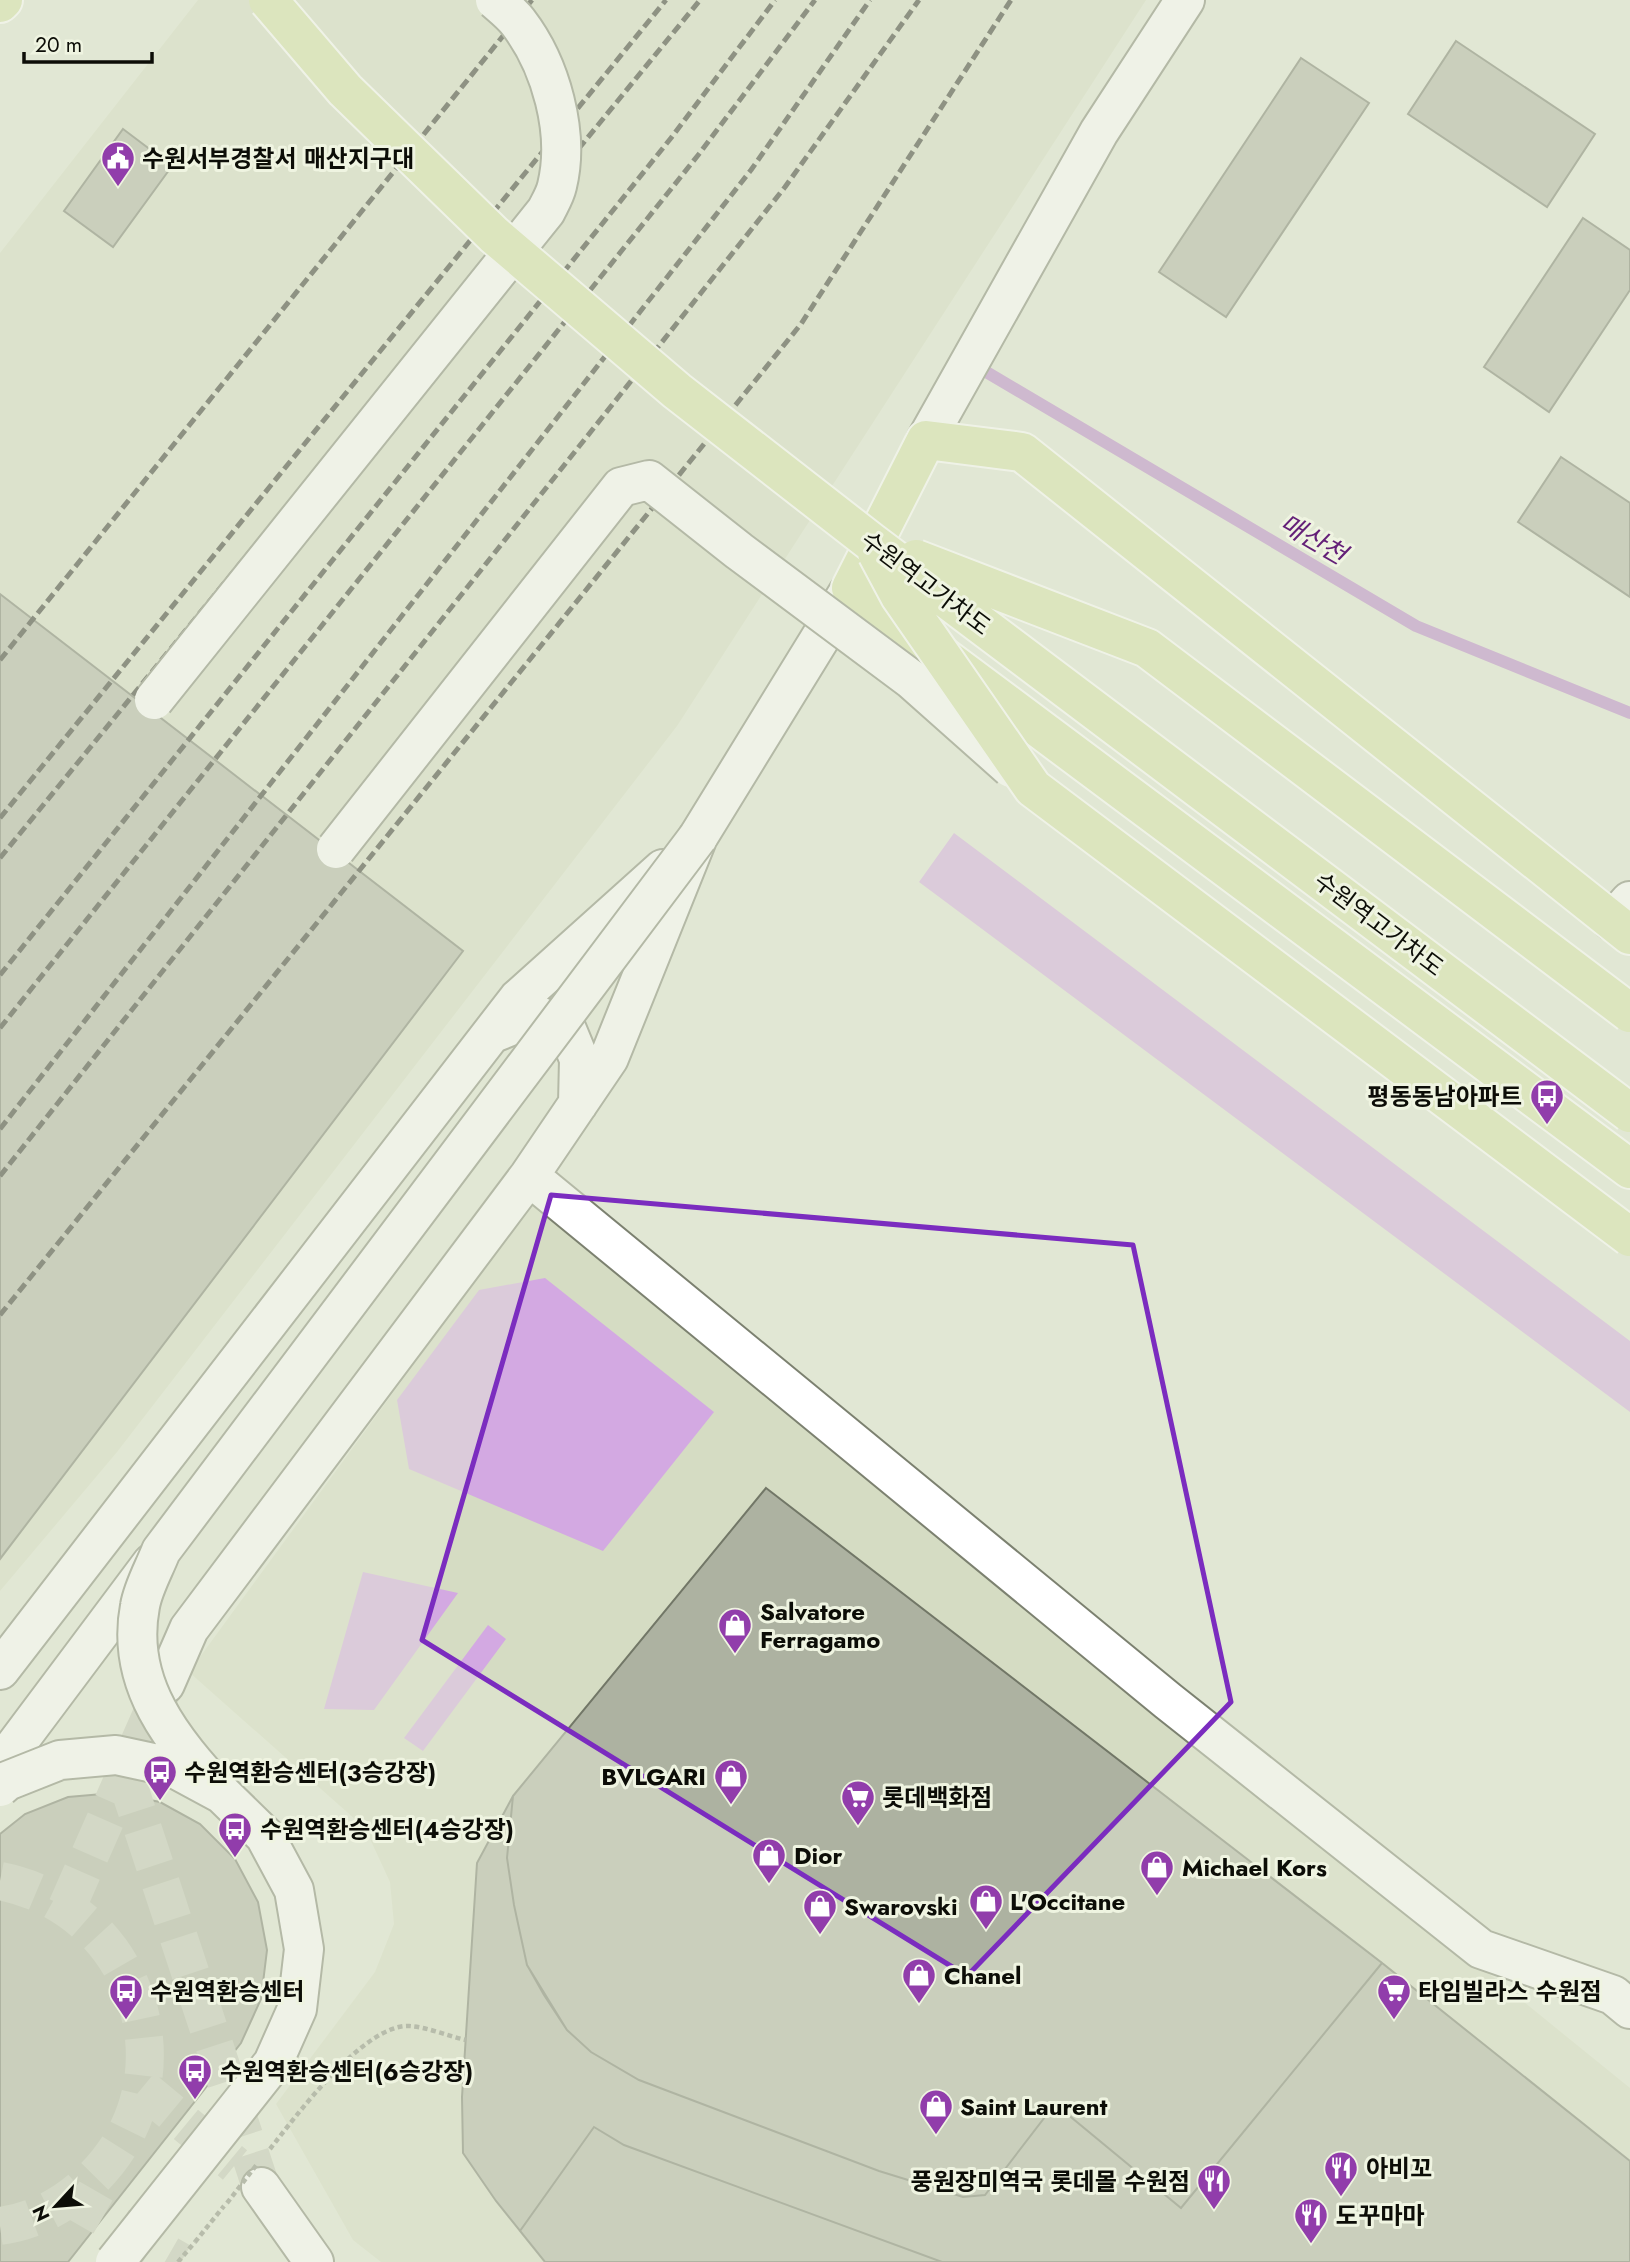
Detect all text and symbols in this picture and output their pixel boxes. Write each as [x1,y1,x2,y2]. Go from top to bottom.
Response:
scale bar [24,21,152,65]
text: 20 m [35,30,82,60]
public building icon: 수원서부경찰서 매산지구대 [99,139,137,188]
place label: 수원서부경찰서 매산지구대 [142,141,414,176]
water label: 매산천 [1272,505,1356,575]
street label: 수원역고가차도 [854,523,998,643]
street label: 수원역고가차도 [1307,864,1451,984]
bus stop icon: 평동동남아파트 [1528,1077,1566,1126]
place label: 평동동남아파트 [1367,1079,1522,1114]
place label: Salvatore Ferragamo [760,1594,880,1657]
shop icon: Salvatore Ferragamo [716,1606,754,1655]
bus stop icon: 수원역환승센터(3승강장) [141,1753,179,1802]
place label: 수원역환승센터(3승강장) [184,1755,436,1790]
shop icon: BVLGARI [712,1757,750,1806]
place label: BVLGARI [601,1759,706,1794]
supermarket icon: 롯데백화점 [839,1778,877,1827]
place label: 롯데백화점 [882,1780,992,1815]
bus stop icon: 수원역환승센터(4승강장) [216,1810,254,1859]
place label: 수원역환승센터(4승강장) [260,1812,514,1847]
shop icon: Dior [750,1836,788,1885]
place label: Dior [794,1838,842,1873]
shop icon: Michael Kors [1138,1848,1176,1897]
place label: Michael Kors [1182,1850,1327,1885]
shop icon: L'Occitane [967,1882,1005,1931]
place label: L'Occitane [1010,1884,1125,1919]
shop icon: Swarovski [801,1887,839,1936]
place label: Swarovski [844,1889,958,1924]
shop icon: Chanel [900,1956,938,2005]
place label: Chanel [944,1958,1021,1993]
bus stop icon: 수원역환승센터 [107,1972,145,2021]
supermarket icon: 타임빌라스 수원점 [1375,1972,1413,2021]
place label: 수원역환승센터 [150,1974,305,2009]
place label: 타임빌라스 수원점 [1418,1974,1602,2009]
bus stop icon: 수원역환승센터(6승강장) [176,2052,214,2101]
place label: 수원역환승센터(6승강장) [220,2054,473,2089]
shop icon: Saint Laurent [917,2087,955,2136]
place label: Saint Laurent [960,2089,1108,2124]
restaurant icon: 아비꼬 [1322,2149,1360,2198]
place label: 아비꼬 [1366,2151,1432,2186]
restaurant icon: 풍원장미역국 롯데몰 수원점 [1195,2162,1233,2211]
place label: 풍원장미역국 롯데몰 수원점 [911,2164,1190,2199]
north arrow [21,2171,91,2241]
restaurant icon: 도꾸마마 [1292,2196,1330,2245]
place label: 도꾸마마 [1336,2198,1424,2233]
text: N [26,2201,57,2226]

